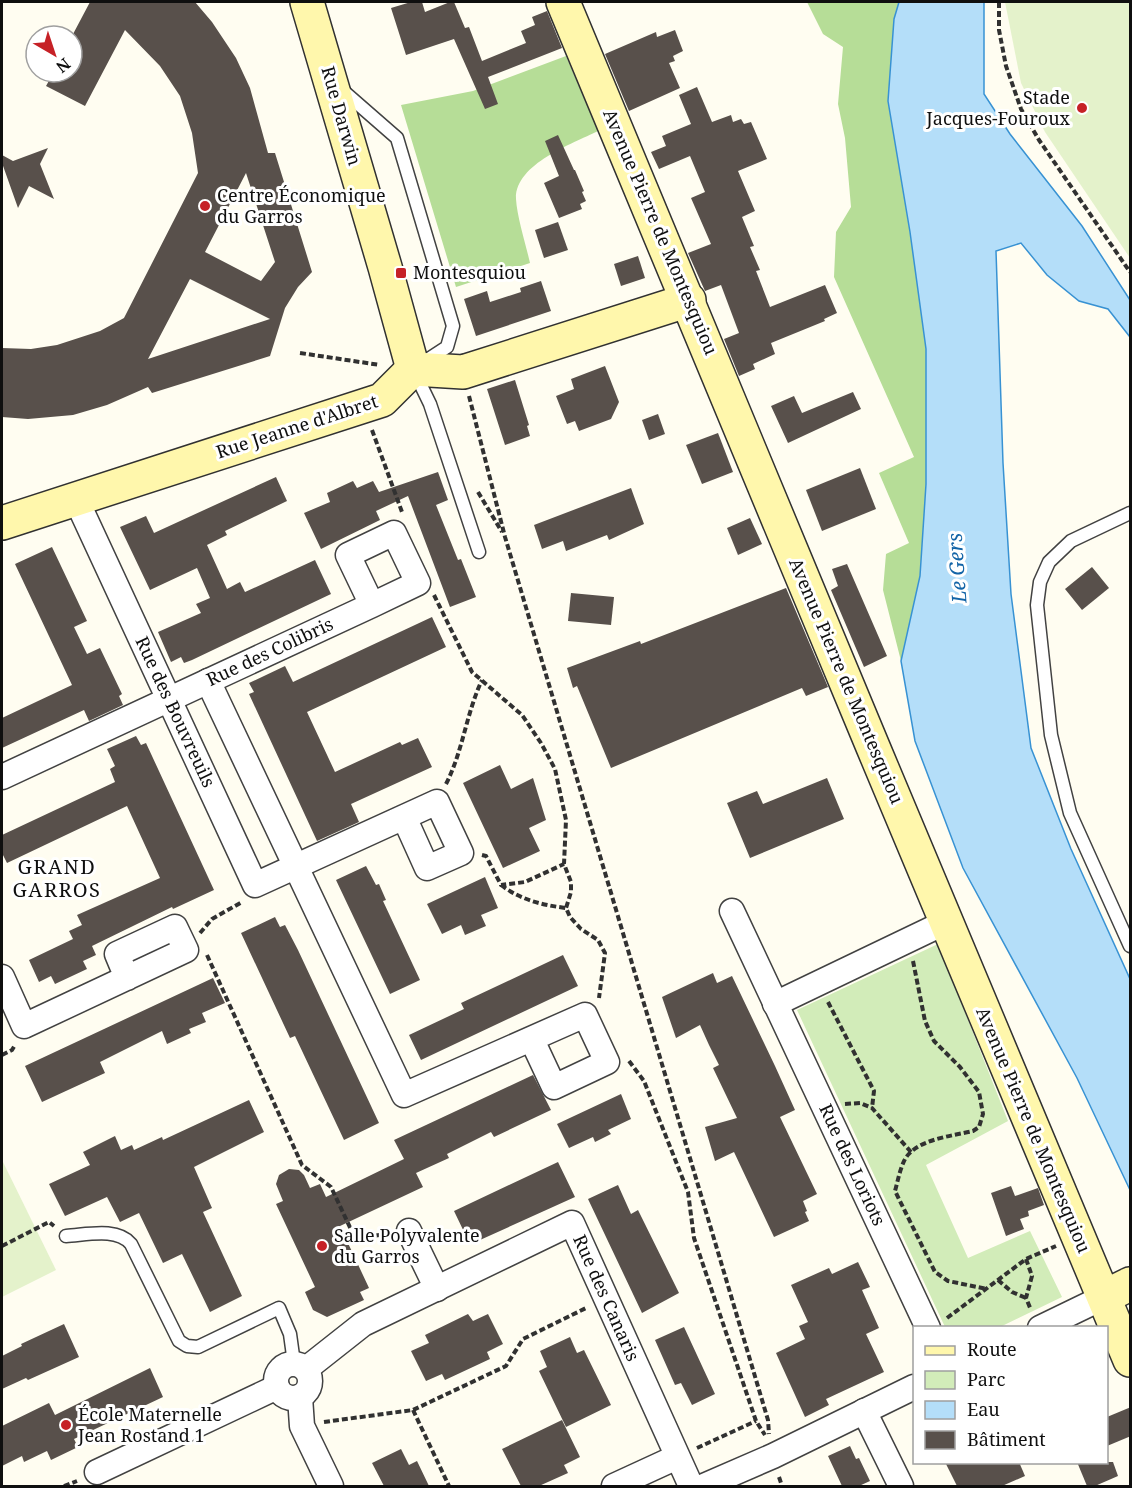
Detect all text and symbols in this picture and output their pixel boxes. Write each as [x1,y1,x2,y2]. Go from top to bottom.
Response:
north arrow [24,24,84,84]
text: N [51,53,75,78]
street label: Rue Darwin [316,63,368,168]
place label: Stade Jacques-Fouroux [925,85,1071,130]
marker: Stade Jacques-Fouroux [1075,101,1089,115]
street label: Avenue Pierre de Montesquiou [598,105,724,359]
place label: Centre Économique du Garros [217,183,386,228]
marker: Centre Économique du Garros [198,199,212,213]
place label: Montesquiou [413,260,527,284]
marker: Montesquiou [394,266,408,280]
street label: Rue Jeanne d'Albret [213,389,381,464]
water label: Le Gers [941,532,972,605]
street label: Avenue Pierre de Montesquiou [784,554,910,808]
street label: Rue des Colibris [202,611,337,691]
street label: Rue des Bouvreuils [130,632,221,791]
district label: GRAND GARROS [13,853,101,903]
street label: Avenue Pierre de Montesquiou [971,1003,1097,1257]
street label: Rue des Loriots [814,1100,892,1229]
place label: Salle Polyvalente du Garros [334,1223,480,1268]
street label: Rue des Canaris [568,1230,646,1365]
marker: Salle Polyvalente du Garros [315,1239,329,1253]
legend [913,1326,1108,1464]
text: Route [967,1337,1017,1361]
text: Parc [967,1367,1005,1391]
text: Eau [967,1397,1000,1421]
place label: École Maternelle Jean Rostand 1 [77,1402,222,1447]
marker: École Maternelle Jean Rostand 1 [59,1418,73,1432]
text: Bâtiment [967,1427,1046,1451]

